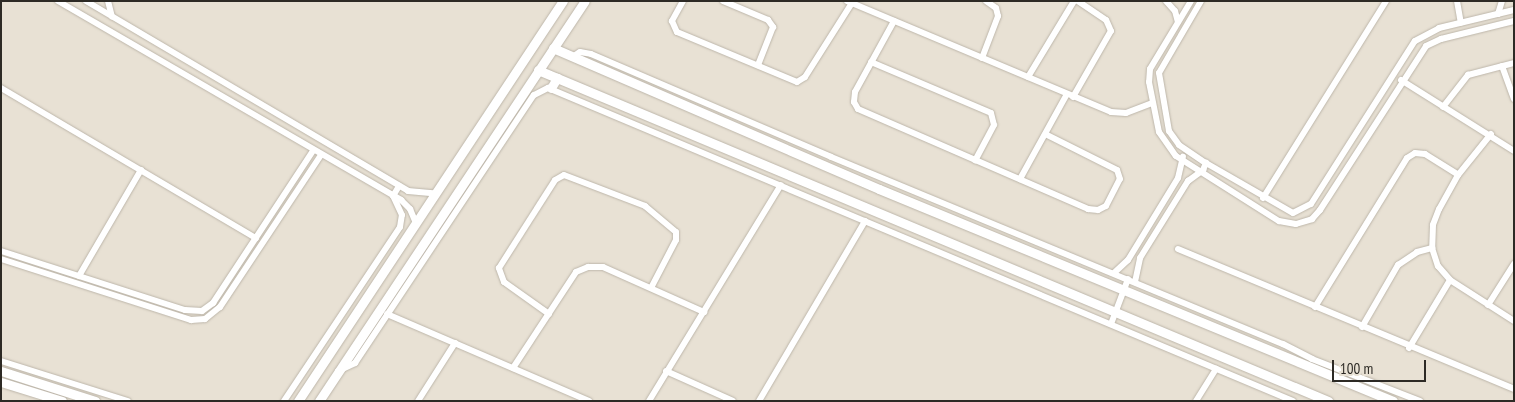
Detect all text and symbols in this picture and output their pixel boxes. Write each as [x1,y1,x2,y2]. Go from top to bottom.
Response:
scale bar [1335,350,1429,382]
text: 100 m [1340,359,1373,378]

